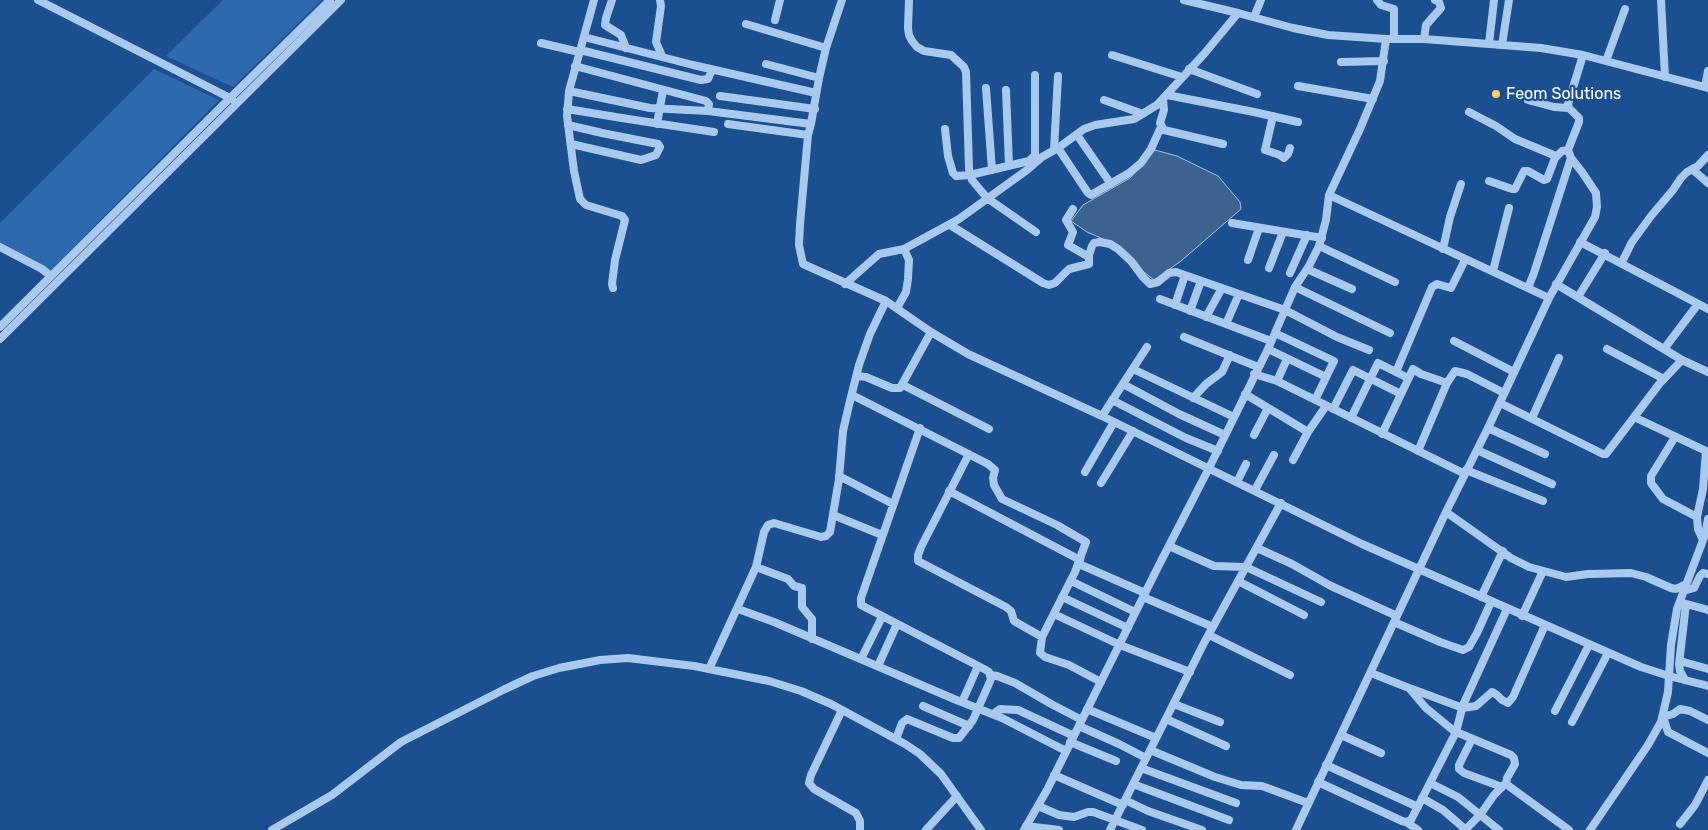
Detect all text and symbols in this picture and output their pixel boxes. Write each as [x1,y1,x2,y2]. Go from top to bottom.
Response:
place label: Feom Solutions [1506,84,1621,104]
marker: Feom Solutions [1490,88,1502,100]

